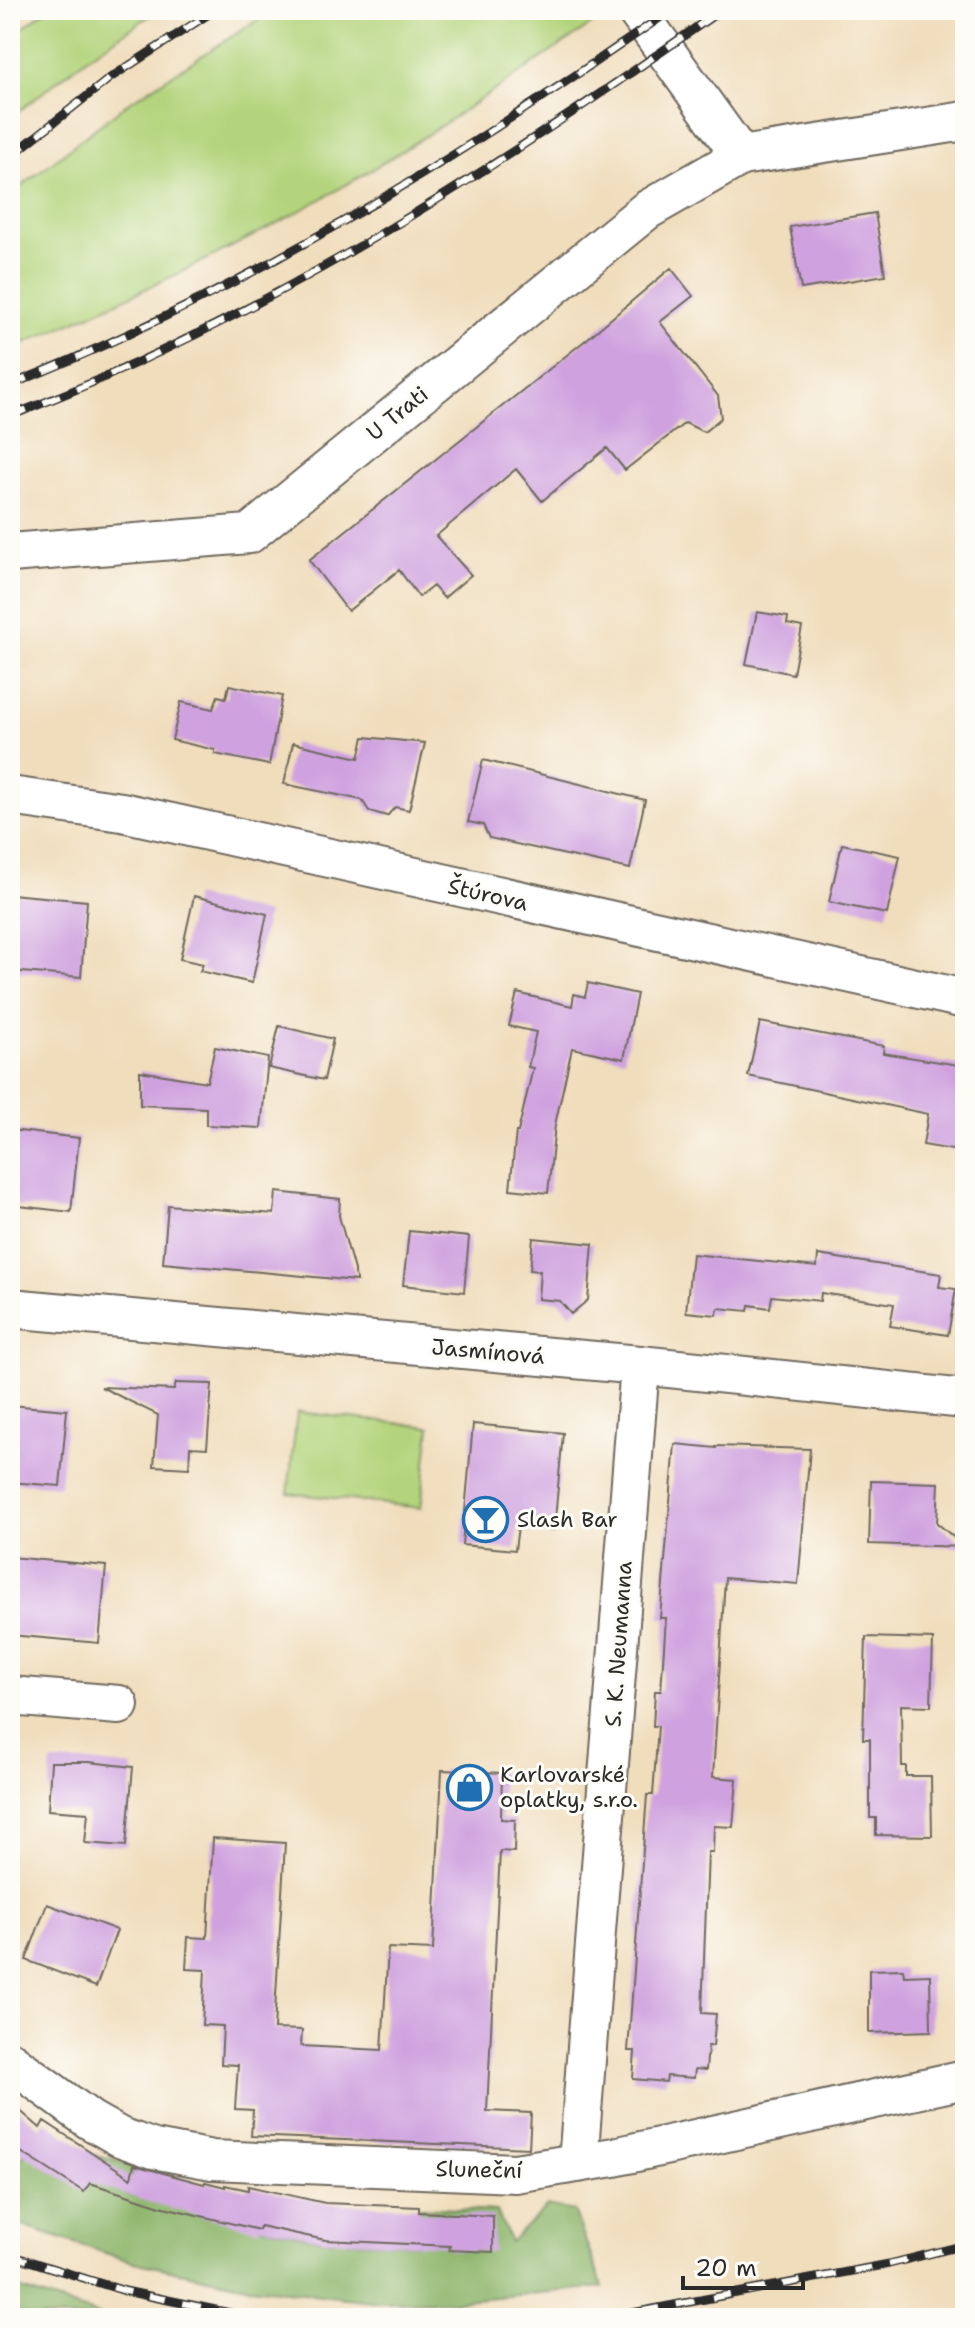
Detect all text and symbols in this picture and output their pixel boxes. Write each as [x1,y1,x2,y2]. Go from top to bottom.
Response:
street label: U Trati [360,380,434,447]
street label: Štúrova [445,871,531,918]
street label: Jasmínová [430,1332,546,1371]
bar icon: Slash Bar [462,1495,510,1543]
place label: Slash Bar [517,1505,618,1534]
street label: S. K. Neumanna [598,1560,639,1728]
place label: Karlovarské oplatky, s.r.o. [500,1760,638,1814]
shop icon: Karlovarské oplatky, s.r.o. [445,1763,493,1811]
street label: Sluneční [435,2154,523,2185]
scale bar [683,2240,803,2290]
text: 20 m [695,2252,757,2284]

